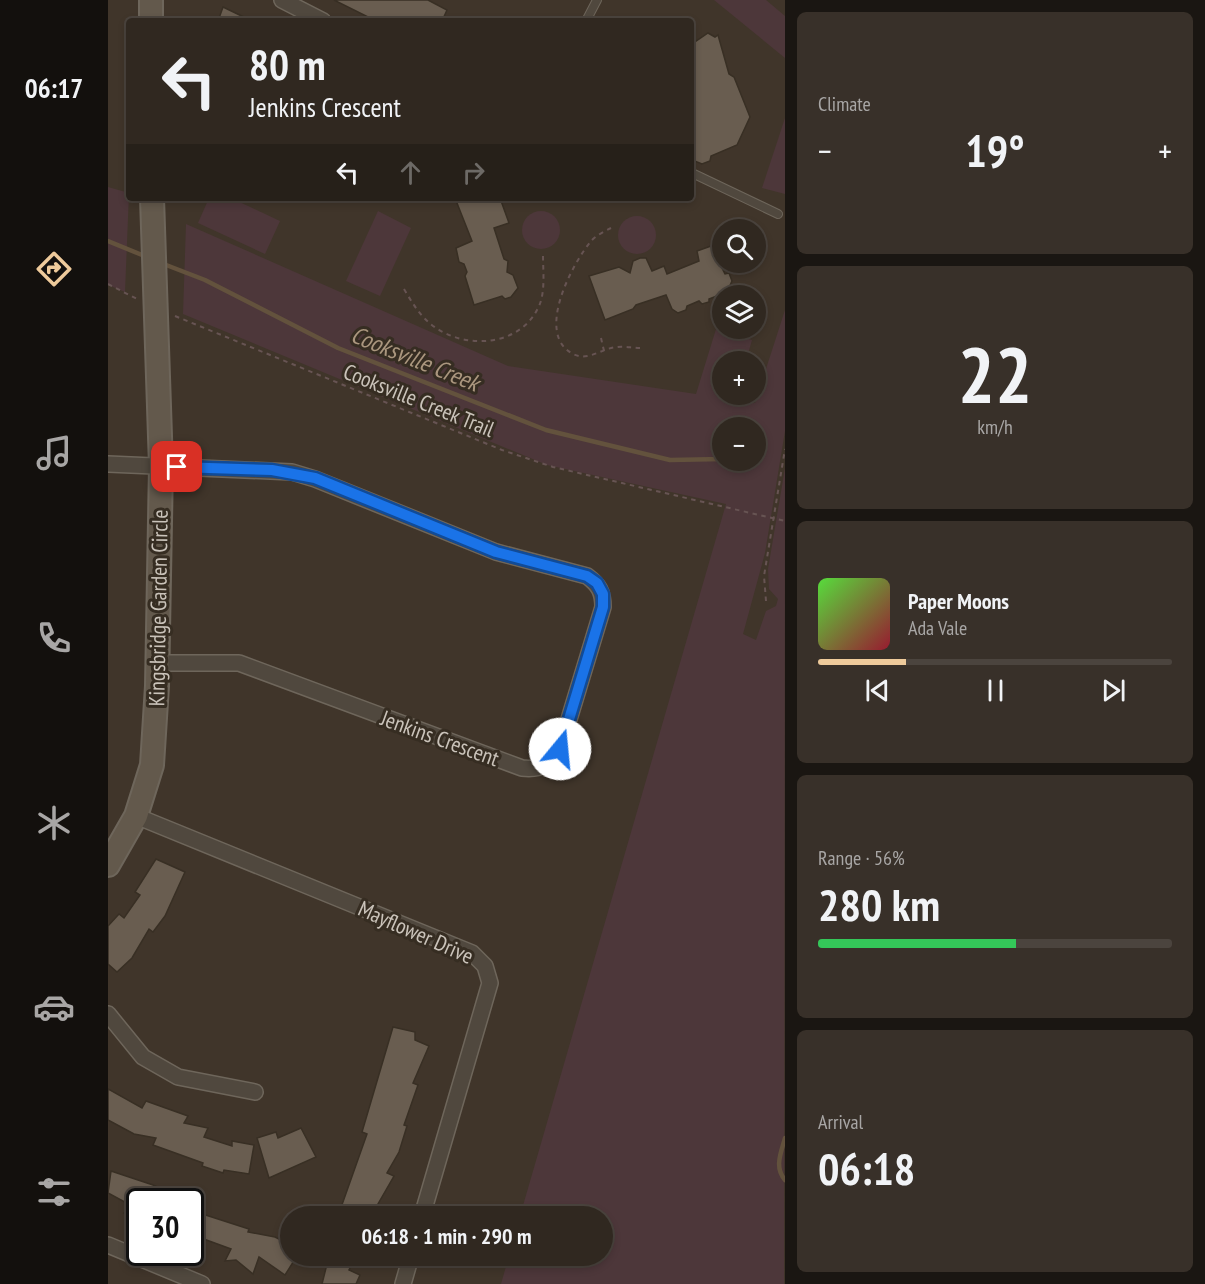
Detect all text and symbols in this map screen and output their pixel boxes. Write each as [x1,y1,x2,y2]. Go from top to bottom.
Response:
text: 80 m [249,37,326,92]
icon: left [150,42,228,120]
text: 06:17 [25,71,83,105]
text: Jenkins Crescent [249,90,401,124]
text: Climate [818,91,871,117]
text: 19° [965,121,1025,179]
text: − [818,129,832,172]
text: + [1158,129,1172,172]
icon: left [331,156,364,189]
icon: ahead [394,156,427,189]
icon: right [457,156,490,189]
map controls [712,219,766,471]
button: search [712,219,766,273]
icon: directions [33,248,75,290]
button: layers [712,285,766,339]
water label: Cooksville Creek [347,319,486,399]
text: 22 [958,324,1032,425]
button: + [712,351,766,405]
street label: Cooksville Creek Trail [339,357,499,443]
text: km/h [977,414,1013,440]
button: − [712,417,766,471]
icon: music [33,432,75,474]
pin [151,441,202,492]
icon: arrive [160,450,193,483]
street label: Kingsbridge Garden Circle [142,509,174,707]
text: Paper Moons [908,587,1009,615]
text: Ada Vale [908,615,967,641]
icon: phone [33,617,75,659]
icon: previous [861,674,894,707]
icon: pause [979,674,1012,707]
icon: next [1097,674,1130,707]
street label: Jenkins Crescent [376,703,503,772]
position arrow [528,717,592,781]
icon: climate [33,802,75,844]
text: Range · 56% [818,845,905,871]
text: 280 km [818,875,940,933]
street label: Mayflower Drive [354,894,478,970]
icon: car [33,986,75,1028]
text: Arrival [818,1109,863,1135]
text: 06:18 [818,1139,915,1197]
icon: filters [33,1171,75,1213]
speed limit sign: 30 [126,1188,204,1266]
text: 06:18 · 1 min · 290 m [361,1222,532,1250]

